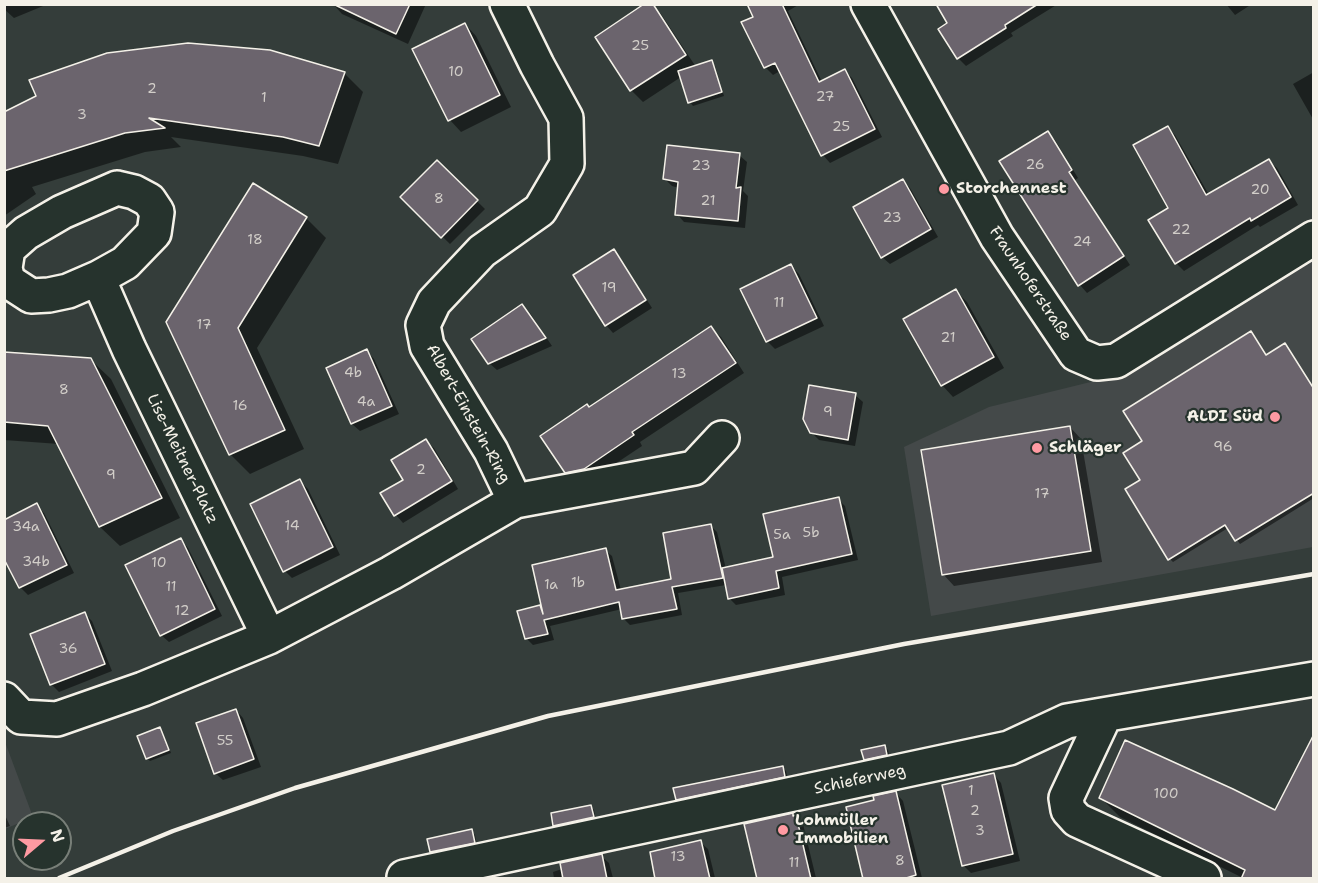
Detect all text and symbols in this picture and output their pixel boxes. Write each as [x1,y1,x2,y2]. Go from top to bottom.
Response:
house number: 25 [631,38,649,54]
house number: 10 [448,64,464,80]
house number: 2 [147,81,157,97]
house number: 27 [816,89,834,105]
house number: 1 [261,90,267,106]
house number: 3 [77,107,87,123]
house number: 25 [832,119,850,135]
house number: 26 [1026,157,1044,173]
house number: 23 [692,158,710,174]
place label: Storchennest [956,179,1067,199]
marker: Storchennest [937,182,951,196]
house number: 20 [1250,182,1270,198]
house number: 8 [434,191,444,207]
house number: 21 [701,193,715,209]
house number: 23 [883,210,901,226]
house number: 22 [1172,222,1190,238]
street label: Fraunhoferstraße [985,223,1075,345]
house number: 18 [247,232,263,248]
house number: 24 [1073,234,1091,250]
house number: 19 [601,280,617,296]
house number: 11 [773,295,785,311]
house number: 17 [197,317,211,333]
house number: 21 [941,330,955,346]
street label: Albert-Einstein-Ring [422,341,514,487]
house number: 4b [344,365,362,381]
house number: 13 [672,366,686,382]
house number: 8 [59,382,69,398]
street label: Lise-Meitner-Platz [142,391,222,527]
house number: 4a [357,394,375,410]
house number: 16 [232,398,248,414]
house number: 9 [823,404,833,420]
place label: ALDI Süd [1187,407,1263,427]
marker: ALDI Süd [1268,410,1282,424]
place label: Schläger [1049,438,1122,458]
house number: 96 [1213,439,1233,455]
marker: Schläger [1030,441,1044,455]
house number: 2 [416,462,426,478]
house number: 9 [106,467,116,483]
house number: 17 [1035,486,1049,502]
house number: 14 [284,518,300,534]
house number: 34a [12,519,40,535]
house number: 5b [803,525,819,541]
house number: 5a [773,527,791,543]
house number: 34b [22,554,50,570]
house number: 10 [151,555,167,571]
house number: 1b [571,575,585,591]
house number: 1a [544,577,558,593]
house number: 11 [165,579,177,595]
house number: 12 [175,603,189,619]
house number: 36 [58,641,78,657]
house number: 55 [217,733,233,749]
street label: Schieferweg [812,761,908,799]
house number: 1 [968,783,974,799]
house number: 100 [1154,786,1178,802]
house number: 2 [970,803,980,819]
north arrow [12,811,72,871]
place label: Lohmüller Immobilien [795,811,889,849]
marker: Lohmüller Immobilien [776,823,790,837]
house number: 3 [975,823,985,839]
text: N [46,826,70,845]
house number: 13 [671,849,685,865]
house number: 8 [895,853,905,869]
house number: 11 [788,855,800,871]

